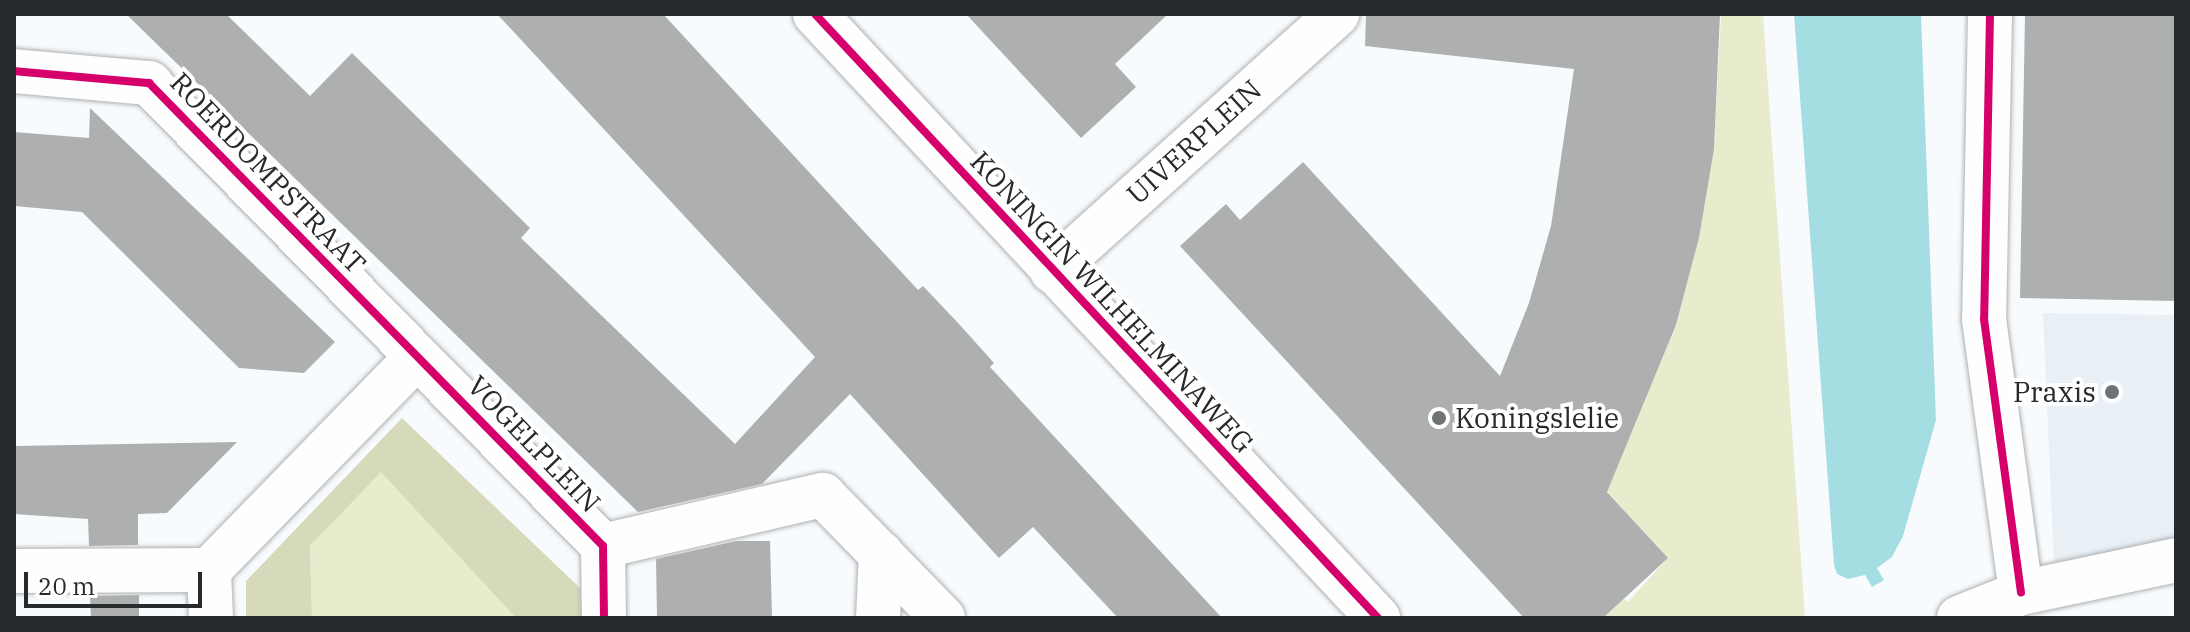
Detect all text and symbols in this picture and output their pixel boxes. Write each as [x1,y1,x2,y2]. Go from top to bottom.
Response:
street label: ROERDOMPSTRAAT [163,66,373,280]
street label: UIVERPLEIN [1120,73,1268,211]
street label: KONINGIN WILHELMINAWEG [963,144,1261,460]
street label: VOGELPLEIN [461,369,607,519]
place label: Praxis [2013,375,2096,409]
marker: Praxis [2103,383,2121,401]
place label: Koningslelie [1455,401,1619,435]
marker: Koningslelie [1430,409,1448,427]
scale bar [28,556,206,606]
text: 20 m [38,570,95,602]

